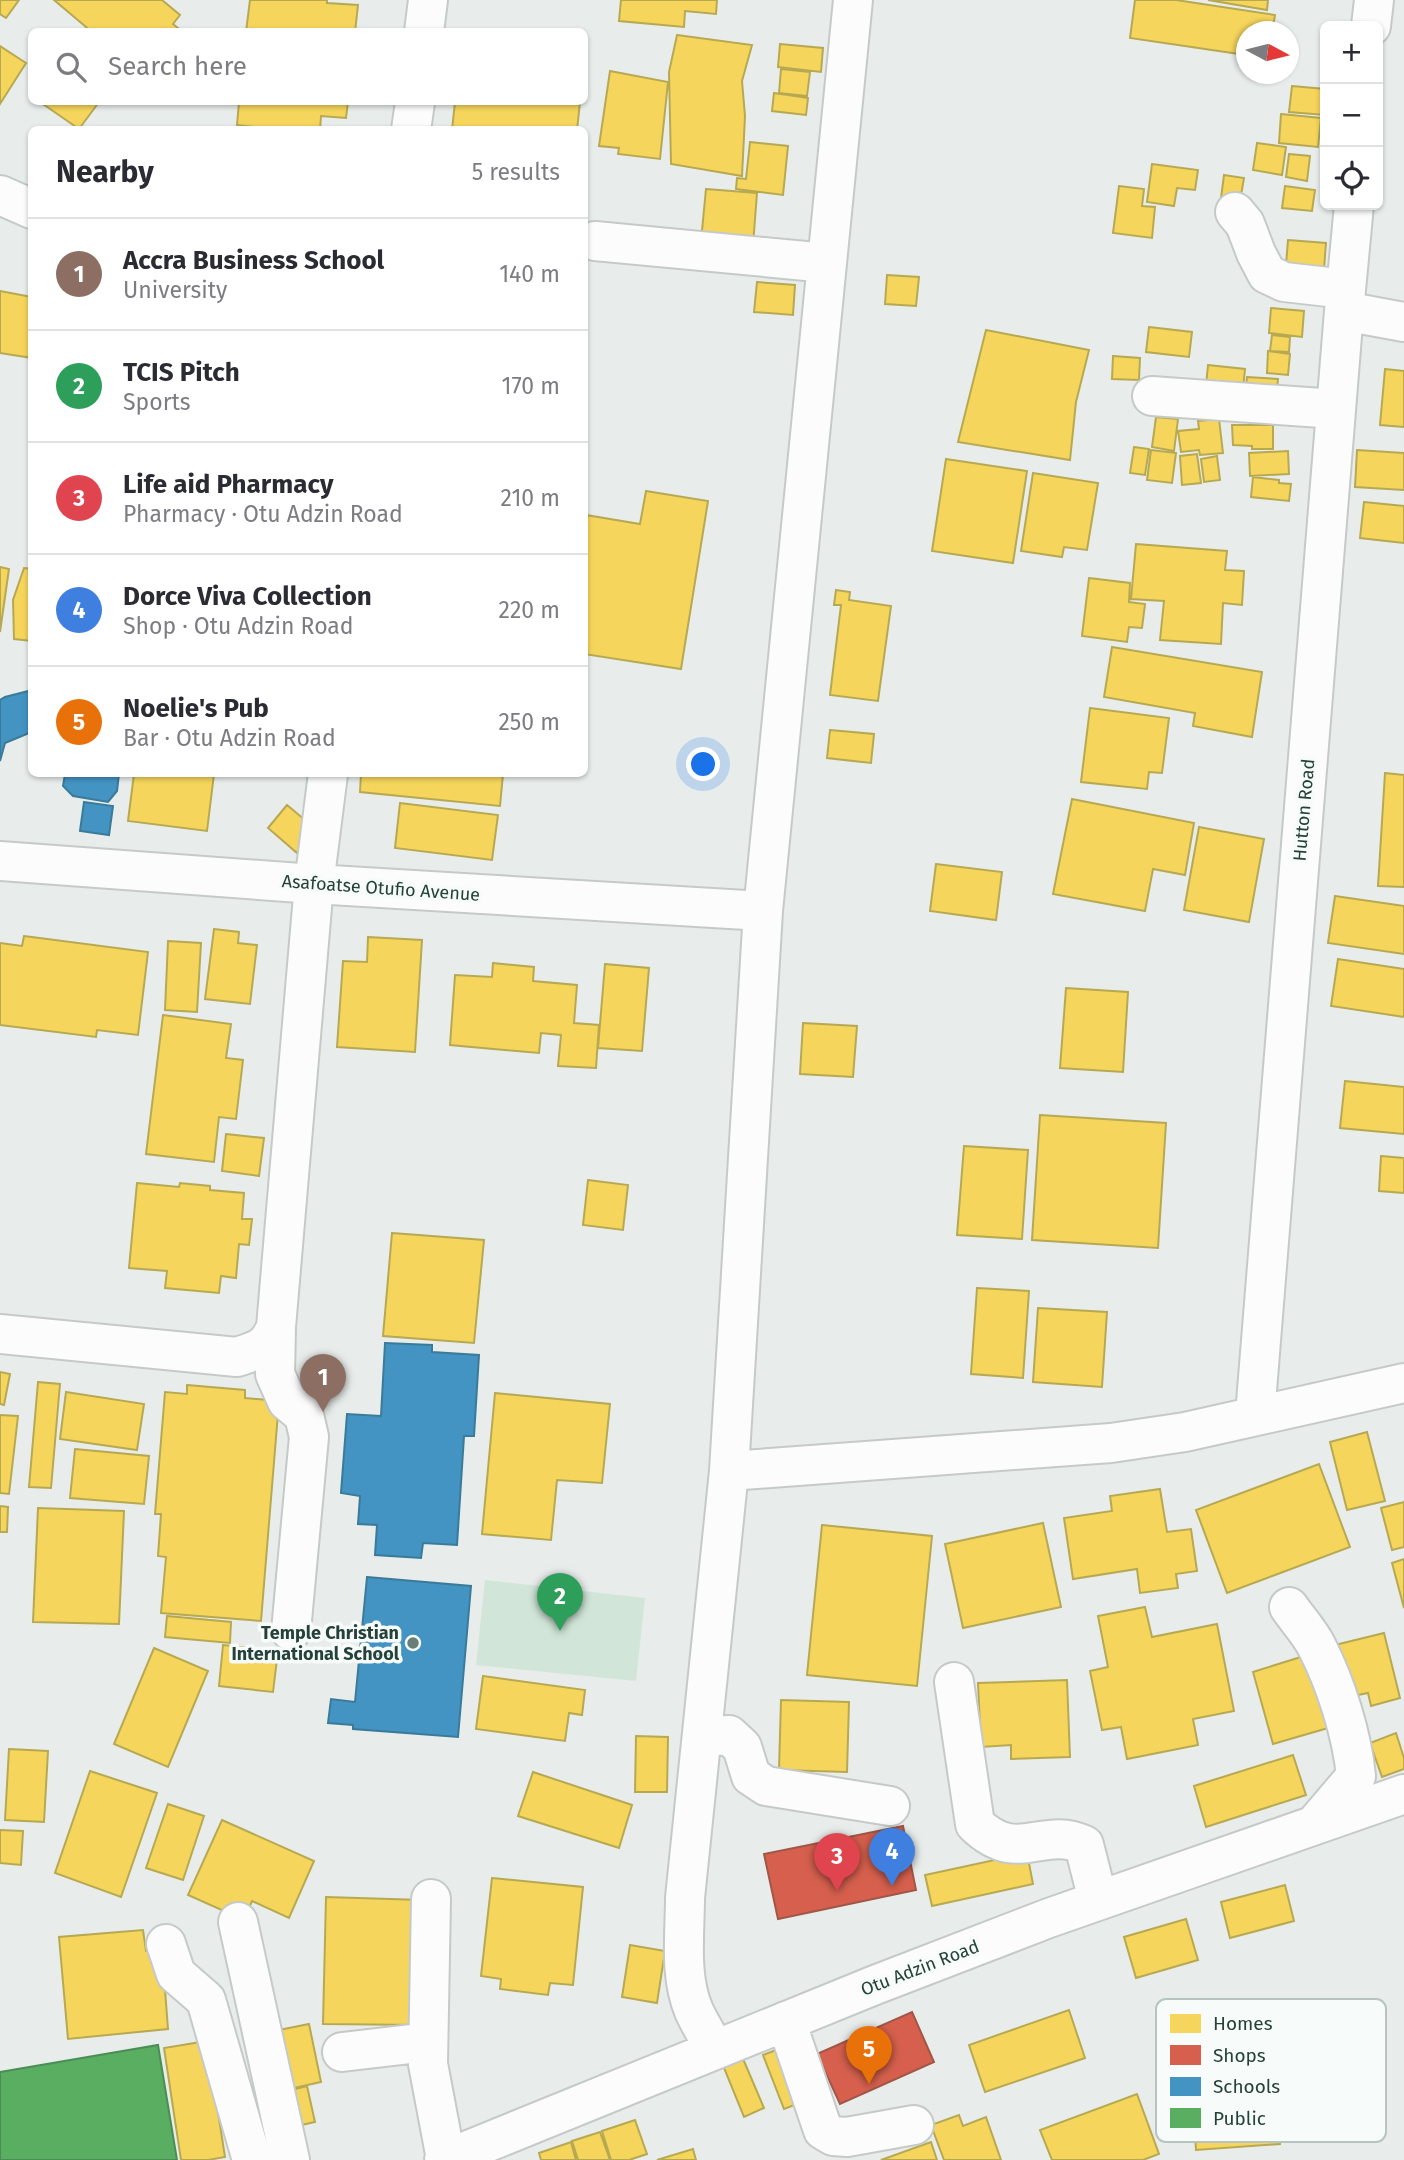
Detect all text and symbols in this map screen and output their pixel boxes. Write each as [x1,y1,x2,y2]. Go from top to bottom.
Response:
north arrow [1236,21,1299,84]
map controls [1320,21,1383,210]
button: + [1320,21,1383,84]
search box [28,28,588,105]
icon: search [52,48,90,86]
text: Search here [108,51,247,82]
button: − [1320,84,1383,147]
button: locate [1320,147,1383,210]
text: Nearby [56,154,154,190]
text: 5 results [472,158,560,186]
text: Accra Business School [123,245,384,276]
text: 1 [74,260,84,288]
text: 140 m [499,260,560,288]
text: University [123,276,227,304]
text: TCIS Pitch [123,357,240,388]
text: 2 [73,372,85,400]
text: 170 m [501,372,560,400]
text: Sports [123,388,191,416]
text: Life aid Pharmacy [123,469,333,500]
text: 3 [73,484,85,512]
text: 210 m [501,484,560,512]
text: Pharmacy · Otu Adzin Road [123,500,403,528]
text: Dorce Viva Collection [123,581,372,612]
text: 4 [73,596,86,624]
text: 220 m [499,596,560,624]
text: Shop · Otu Adzin Road [123,612,354,640]
text: Noelie's Pub [123,693,269,724]
text: 5 [73,708,85,736]
text: 250 m [498,708,560,736]
text: Bar · Otu Adzin Road [123,724,336,752]
your location [686,747,720,781]
street label: Hutton Road [1289,758,1319,862]
street label: Asafoatse Otufio Avenue [281,870,481,906]
pin: 1 [300,1354,346,1412]
pin: 2 [537,1573,583,1631]
place label: Temple Christian International School [231,1622,400,1665]
marker: Temple Christian International School [405,1635,421,1651]
pin: 4 [869,1828,915,1886]
pin: 3 [814,1833,860,1891]
street label: Otu Adzin Road [858,1935,982,2001]
legend [1156,1999,1386,2142]
text: Homes [1213,2012,1273,2035]
pin: 5 [846,2026,892,2084]
text: Shops [1213,2044,1266,2067]
text: Schools [1213,2075,1280,2098]
text: Public [1213,2107,1266,2130]

